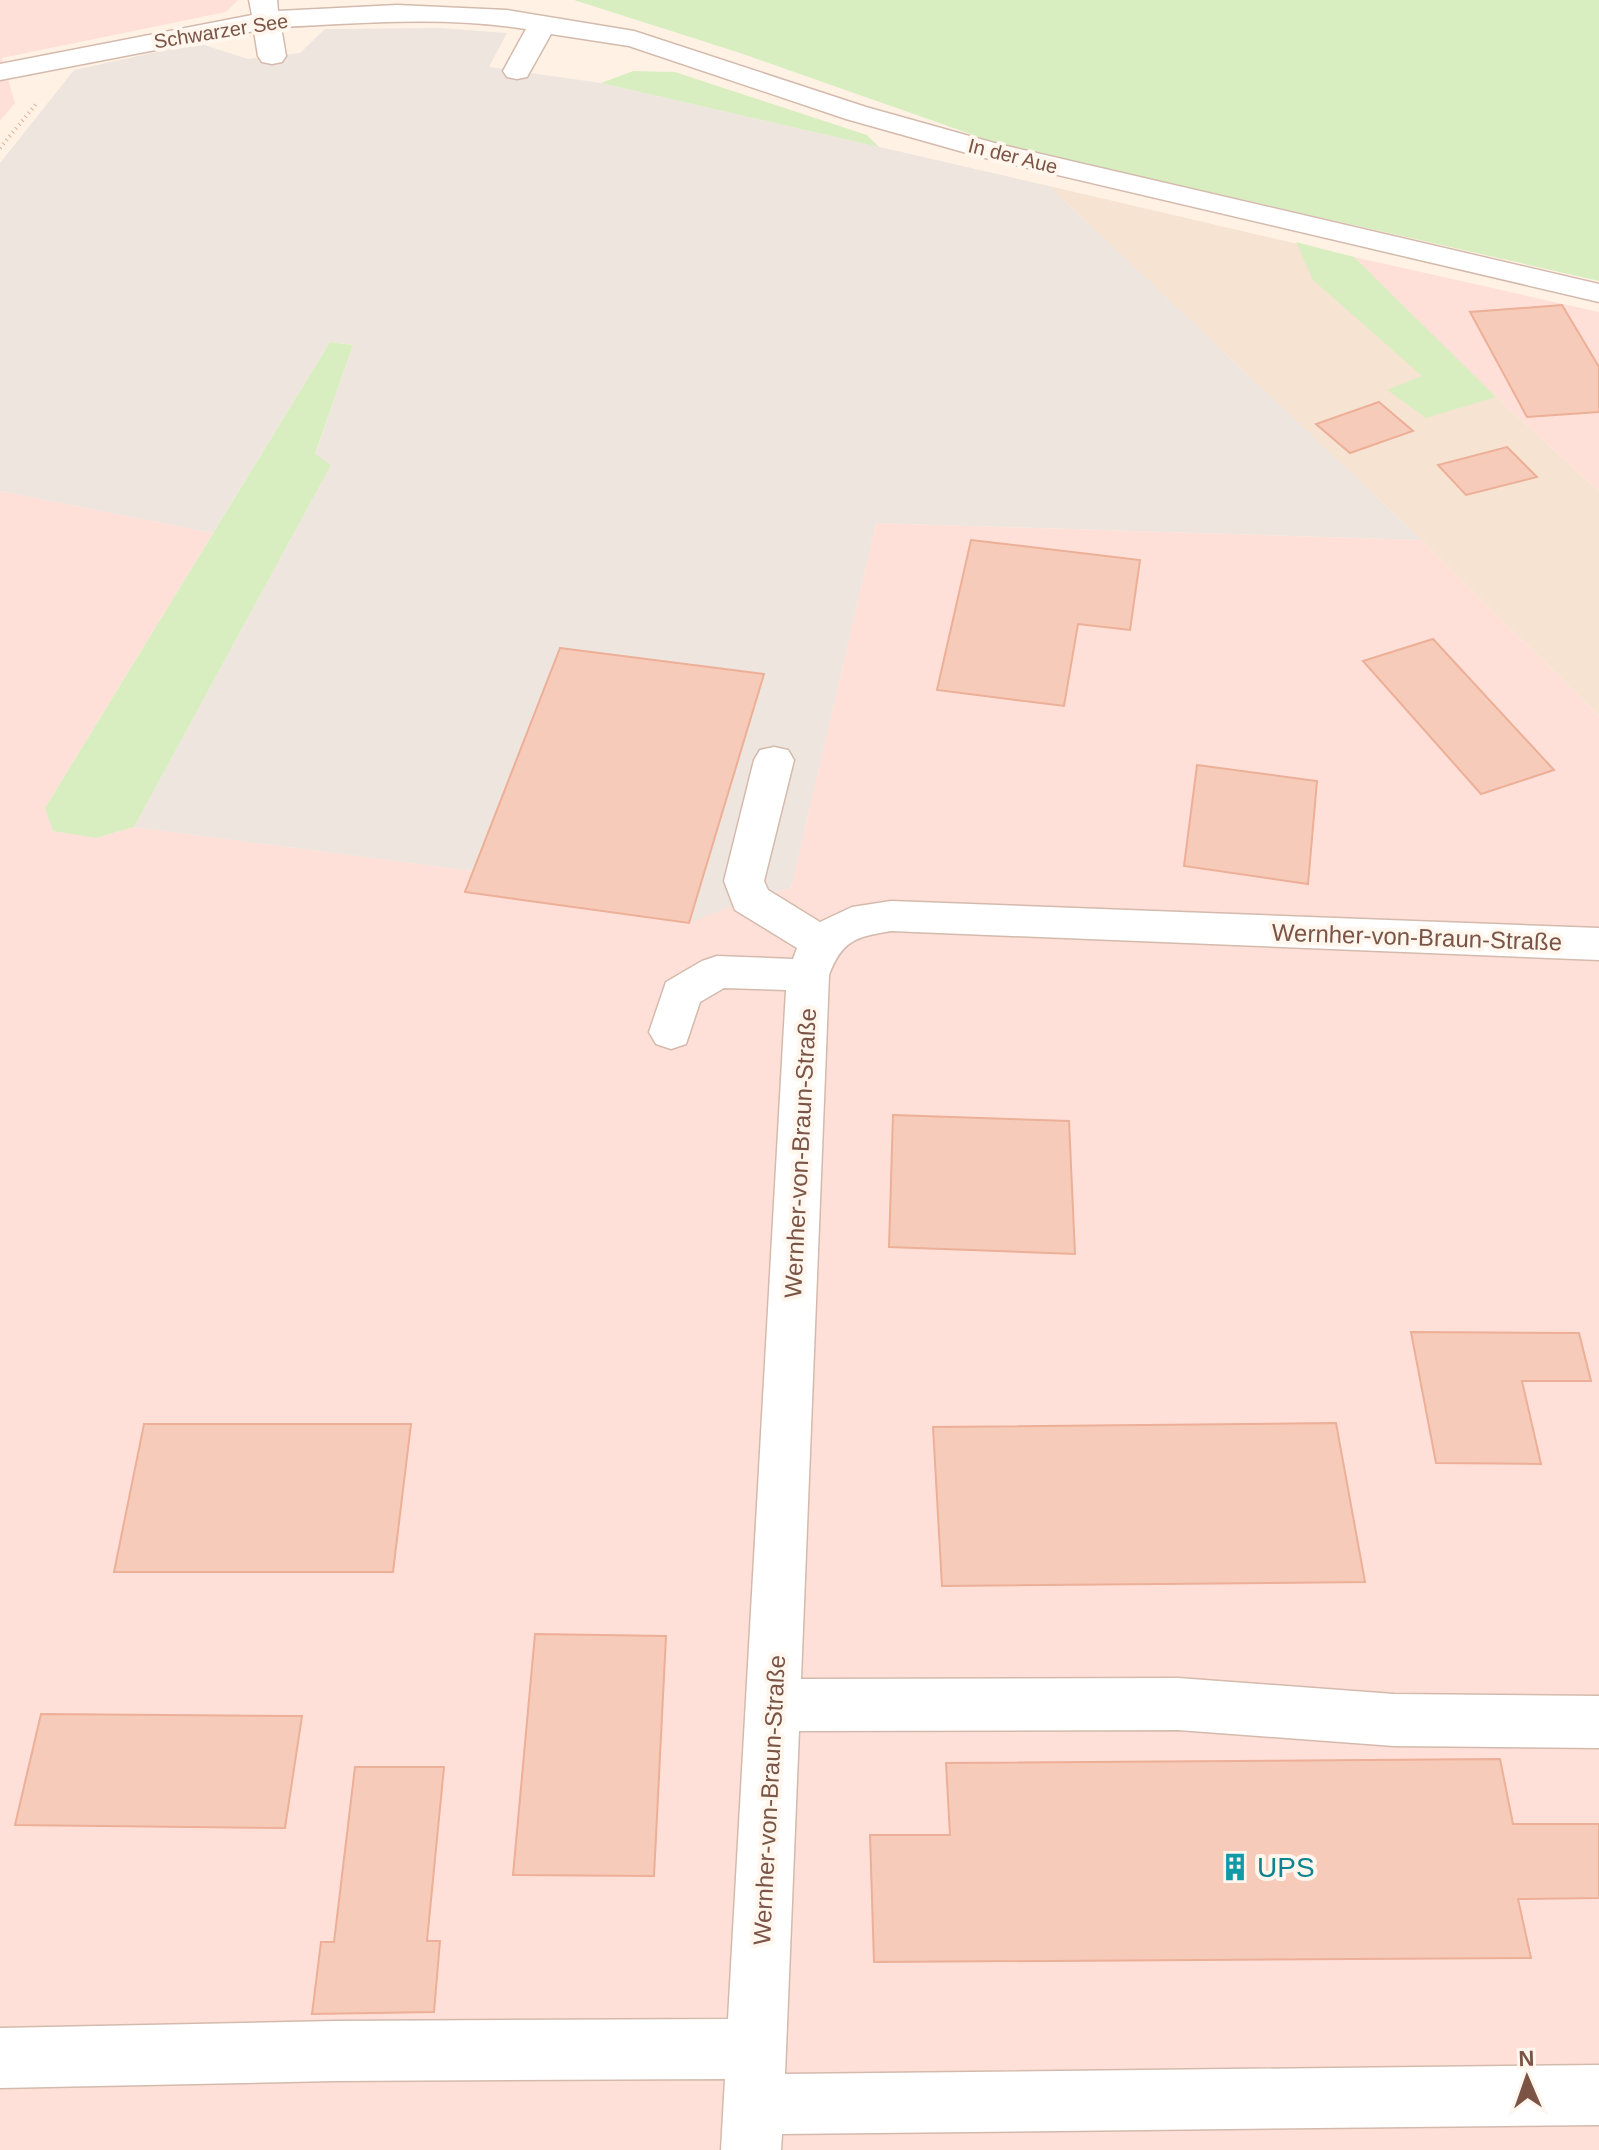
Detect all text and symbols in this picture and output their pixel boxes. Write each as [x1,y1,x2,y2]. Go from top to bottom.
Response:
street label: Schwarzer See [152,10,290,52]
street label: In der Aue [966,134,1060,178]
street label: Wernher-von-Braun-Straße [1271,918,1563,956]
street label: Wernher-von-Braun-Straße [779,1007,821,1299]
street label: Wernher-von-Braun-Straße [748,1654,790,1946]
building icon: UPS [1220,1852,1250,1882]
place label: UPS [1257,1852,1315,1883]
north arrow [1487,2038,1567,2118]
text: N [1518,2046,1535,2071]

